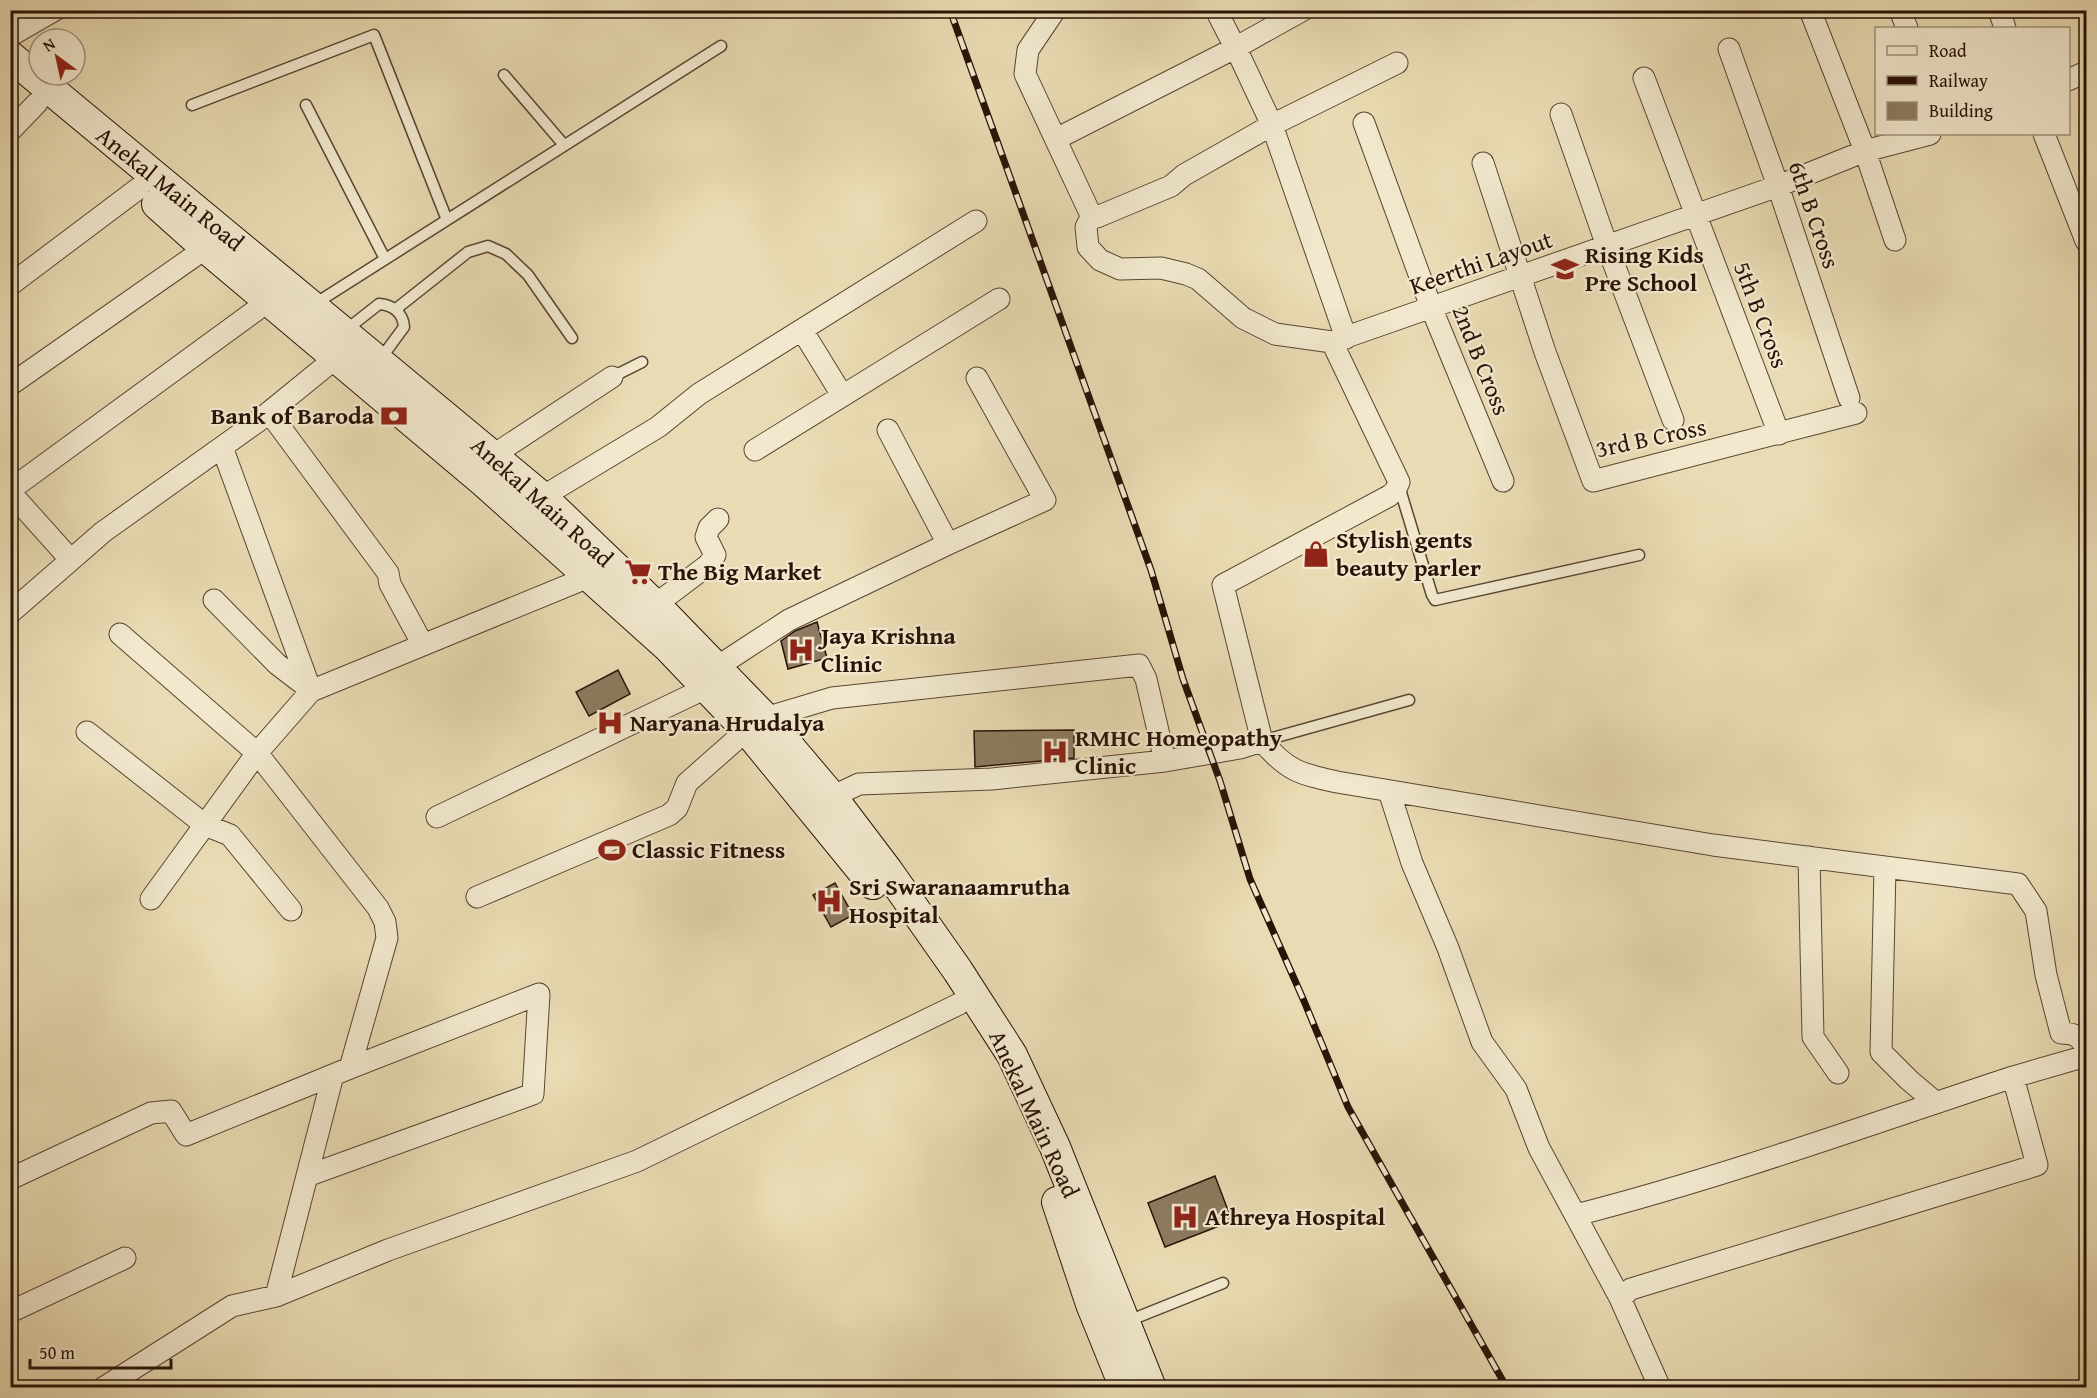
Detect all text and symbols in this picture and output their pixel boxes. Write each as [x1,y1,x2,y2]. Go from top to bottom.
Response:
north arrow [27,27,87,87]
legend [1875,27,2070,135]
text: N [38,31,60,57]
text: Road [1929,37,1967,64]
text: Railway [1929,67,1988,94]
text: Building [1929,97,1993,124]
street label: Anekal Main Road [89,118,252,259]
street label: 6th B Cross [1780,156,1849,273]
street label: Keerthi Layout [1405,222,1557,303]
place label: Rising Kids Pre School [1585,237,1704,300]
school or university icon: Rising Kids Pre School [1550,254,1580,284]
street label: 5th B Cross [1725,256,1798,373]
street label: 2nd B Cross [1444,300,1519,420]
place label: Bank of Baroda [211,398,375,433]
bank icon: Bank of Baroda [379,401,409,431]
street label: 3rd B Cross [1592,409,1709,466]
street label: Anekal Main Road [463,428,622,576]
place label: Stylish gents beauty parler [1336,522,1481,585]
shop icon: Stylish gents beauty parler [1301,539,1331,569]
place label: The Big Market [658,554,822,589]
supermarket icon: The Big Market [623,557,653,587]
place label: Jaya Krishna Clinic [817,618,956,681]
hospital icon: Jaya Krishna Clinic [786,635,816,665]
place label: Naryana Hrudalya [630,705,825,740]
hospital icon: Naryana Hrudalya [595,708,625,738]
place label: RMHC Homeopathy Clinic [1075,720,1283,783]
hospital icon: RMHC Homeopathy Clinic [1040,737,1070,767]
place label: Classic Fitness [632,832,785,867]
sports icon: Classic Fitness [597,835,627,865]
place label: Sri Swaranaamrutha Hospital [849,869,1071,932]
hospital icon: Sri Swaranaamrutha Hospital [814,886,844,916]
street label: Anekal Main Road [980,1024,1089,1204]
place label: Athreya Hospital [1205,1199,1386,1234]
hospital icon: Athreya Hospital [1170,1202,1200,1232]
scale bar [30,1332,171,1370]
text: 50 m [39,1339,75,1366]

